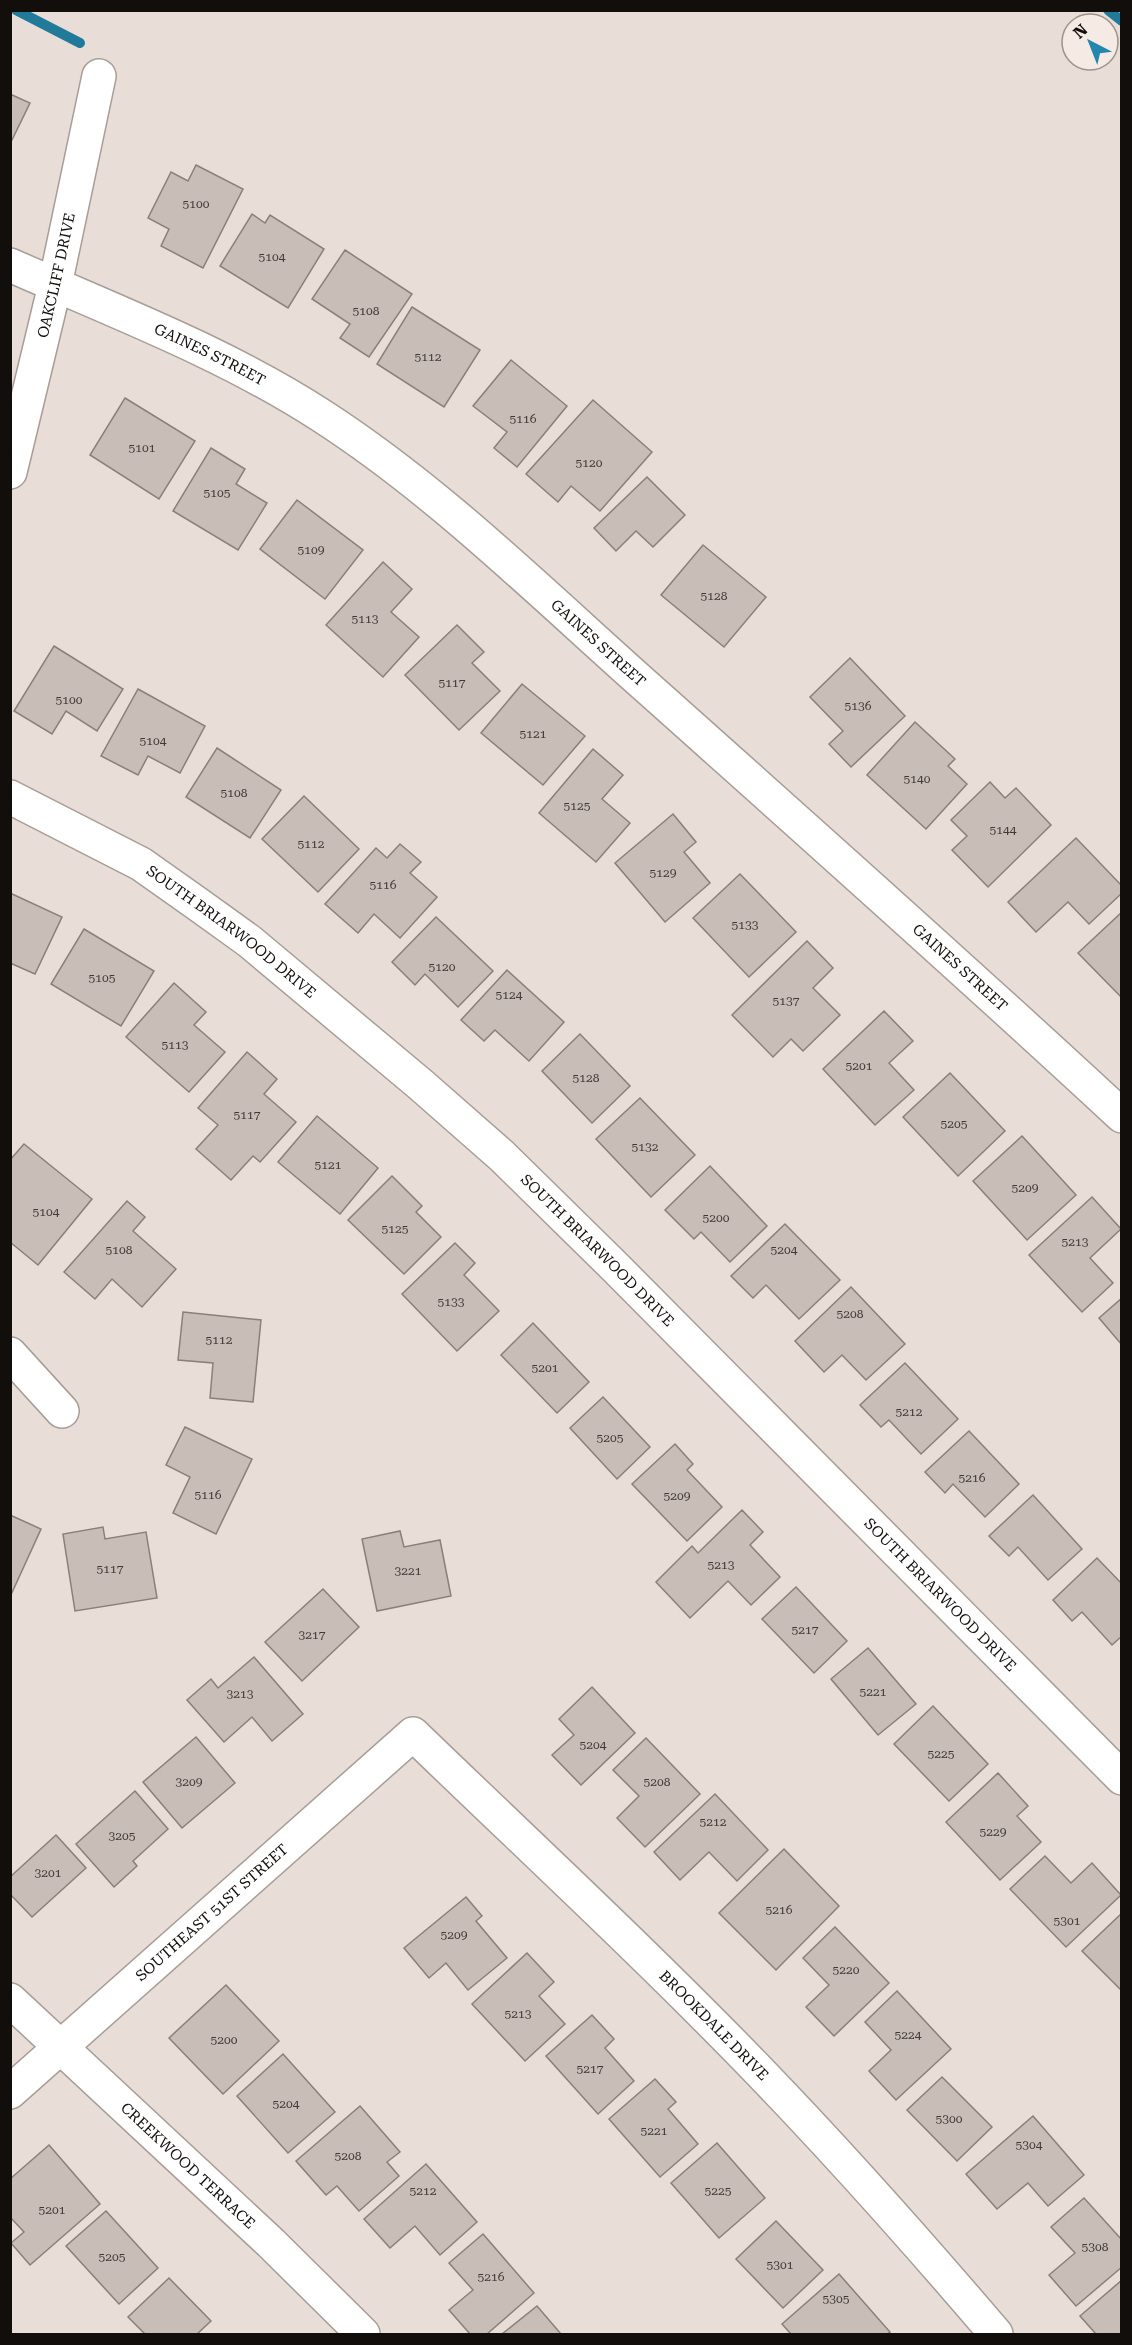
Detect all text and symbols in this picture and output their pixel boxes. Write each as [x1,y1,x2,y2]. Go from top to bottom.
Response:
north arrow [1060,12,1120,72]
text: N [1069,20,1091,42]
house number: 5100 [183,197,210,211]
street label: OAKCLIFF DRIVE [34,211,79,340]
house number: 5104 [259,250,286,264]
house number: 5108 [353,304,380,318]
street label: GAINES STREET [151,320,269,389]
house number: 5112 [415,350,442,364]
house number: 5116 [510,412,537,426]
house number: 5101 [129,441,156,455]
house number: 5120 [576,456,603,470]
house number: 5105 [204,486,231,500]
house number: 5109 [298,543,325,557]
house number: 5128 [701,589,728,603]
street label: GAINES STREET [547,596,649,691]
house number: 5113 [352,612,379,626]
house number: 5117 [439,676,466,690]
house number: 5100 [56,693,83,707]
house number: 5136 [845,699,872,713]
house number: 5121 [520,727,547,741]
house number: 5104 [140,734,167,748]
house number: 5140 [904,772,931,786]
house number: 5108 [221,786,248,800]
house number: 5125 [564,799,591,813]
house number: 5144 [990,823,1017,837]
house number: 5112 [298,837,325,851]
street label: SOUTH BRIARWOOD DRIVE [143,862,320,1002]
house number: 5129 [650,866,677,880]
house number: 5116 [370,878,397,892]
house number: 5133 [732,918,759,932]
street label: GAINES STREET [909,920,1011,1015]
house number: 5120 [429,960,456,974]
house number: 5105 [89,971,116,985]
house number: 5124 [496,988,523,1002]
house number: 5137 [773,994,800,1008]
house number: 5113 [162,1038,189,1052]
house number: 5201 [846,1059,873,1073]
house number: 5128 [573,1071,600,1085]
house number: 5117 [234,1108,261,1122]
house number: 5205 [941,1117,968,1131]
house number: 5132 [632,1140,659,1154]
house number: 5121 [315,1158,342,1172]
street label: SOUTH BRIARWOOD DRIVE [517,1171,678,1330]
house number: 5209 [1012,1181,1039,1195]
house number: 5104 [33,1205,60,1219]
house number: 5200 [703,1211,730,1225]
house number: 5125 [382,1222,409,1236]
house number: 5213 [1062,1235,1089,1249]
house number: 5108 [106,1243,133,1257]
house number: 5204 [771,1243,798,1257]
house number: 5133 [438,1295,465,1309]
house number: 5208 [837,1307,864,1321]
house number: 5112 [206,1333,233,1347]
house number: 5201 [532,1361,559,1375]
house number: 5212 [896,1405,923,1419]
house number: 5205 [597,1431,624,1445]
house number: 5216 [959,1471,986,1485]
house number: 5116 [195,1488,222,1502]
house number: 5209 [664,1489,691,1503]
street label: SOUTH BRIARWOOD DRIVE [860,1514,1020,1675]
house number: 5213 [708,1558,735,1572]
house number: 5117 [97,1562,124,1576]
house number: 3221 [395,1564,422,1578]
house number: 5217 [792,1623,819,1637]
house number: 3217 [299,1628,326,1642]
house number: 5221 [860,1685,887,1699]
house number: 3213 [227,1687,254,1701]
house number: 5204 [580,1738,607,1752]
house number: 5225 [928,1747,955,1761]
house number: 3209 [176,1775,203,1789]
house number: 5208 [644,1775,671,1789]
house number: 5212 [700,1815,727,1829]
house number: 5229 [980,1825,1007,1839]
house number: 3205 [109,1829,136,1843]
street label: SOUTHEAST 51ST STREET [132,1840,292,1985]
house number: 3201 [35,1866,62,1880]
house number: 5216 [766,1903,793,1917]
house number: 5301 [1054,1914,1081,1928]
house number: 5209 [441,1928,468,1942]
house number: 5220 [833,1963,860,1977]
street label: BROOKDALE DRIVE [656,1967,772,2084]
house number: 5213 [505,2007,532,2021]
house number: 5224 [895,2028,922,2042]
house number: 5200 [211,2033,238,2047]
house number: 5217 [577,2062,604,2076]
house number: 5204 [273,2097,300,2111]
street label: CREEKWOOD TERRACE [117,2099,259,2232]
house number: 5300 [936,2112,963,2126]
house number: 5221 [641,2124,668,2138]
house number: 5304 [1016,2138,1043,2152]
house number: 5208 [335,2149,362,2163]
house number: 5212 [410,2184,437,2198]
house number: 5225 [705,2184,732,2198]
house number: 5201 [39,2203,66,2217]
house number: 5308 [1082,2240,1109,2254]
house number: 5205 [99,2250,126,2264]
house number: 5301 [767,2258,794,2272]
house number: 5216 [478,2270,505,2284]
house number: 5305 [823,2292,850,2306]

